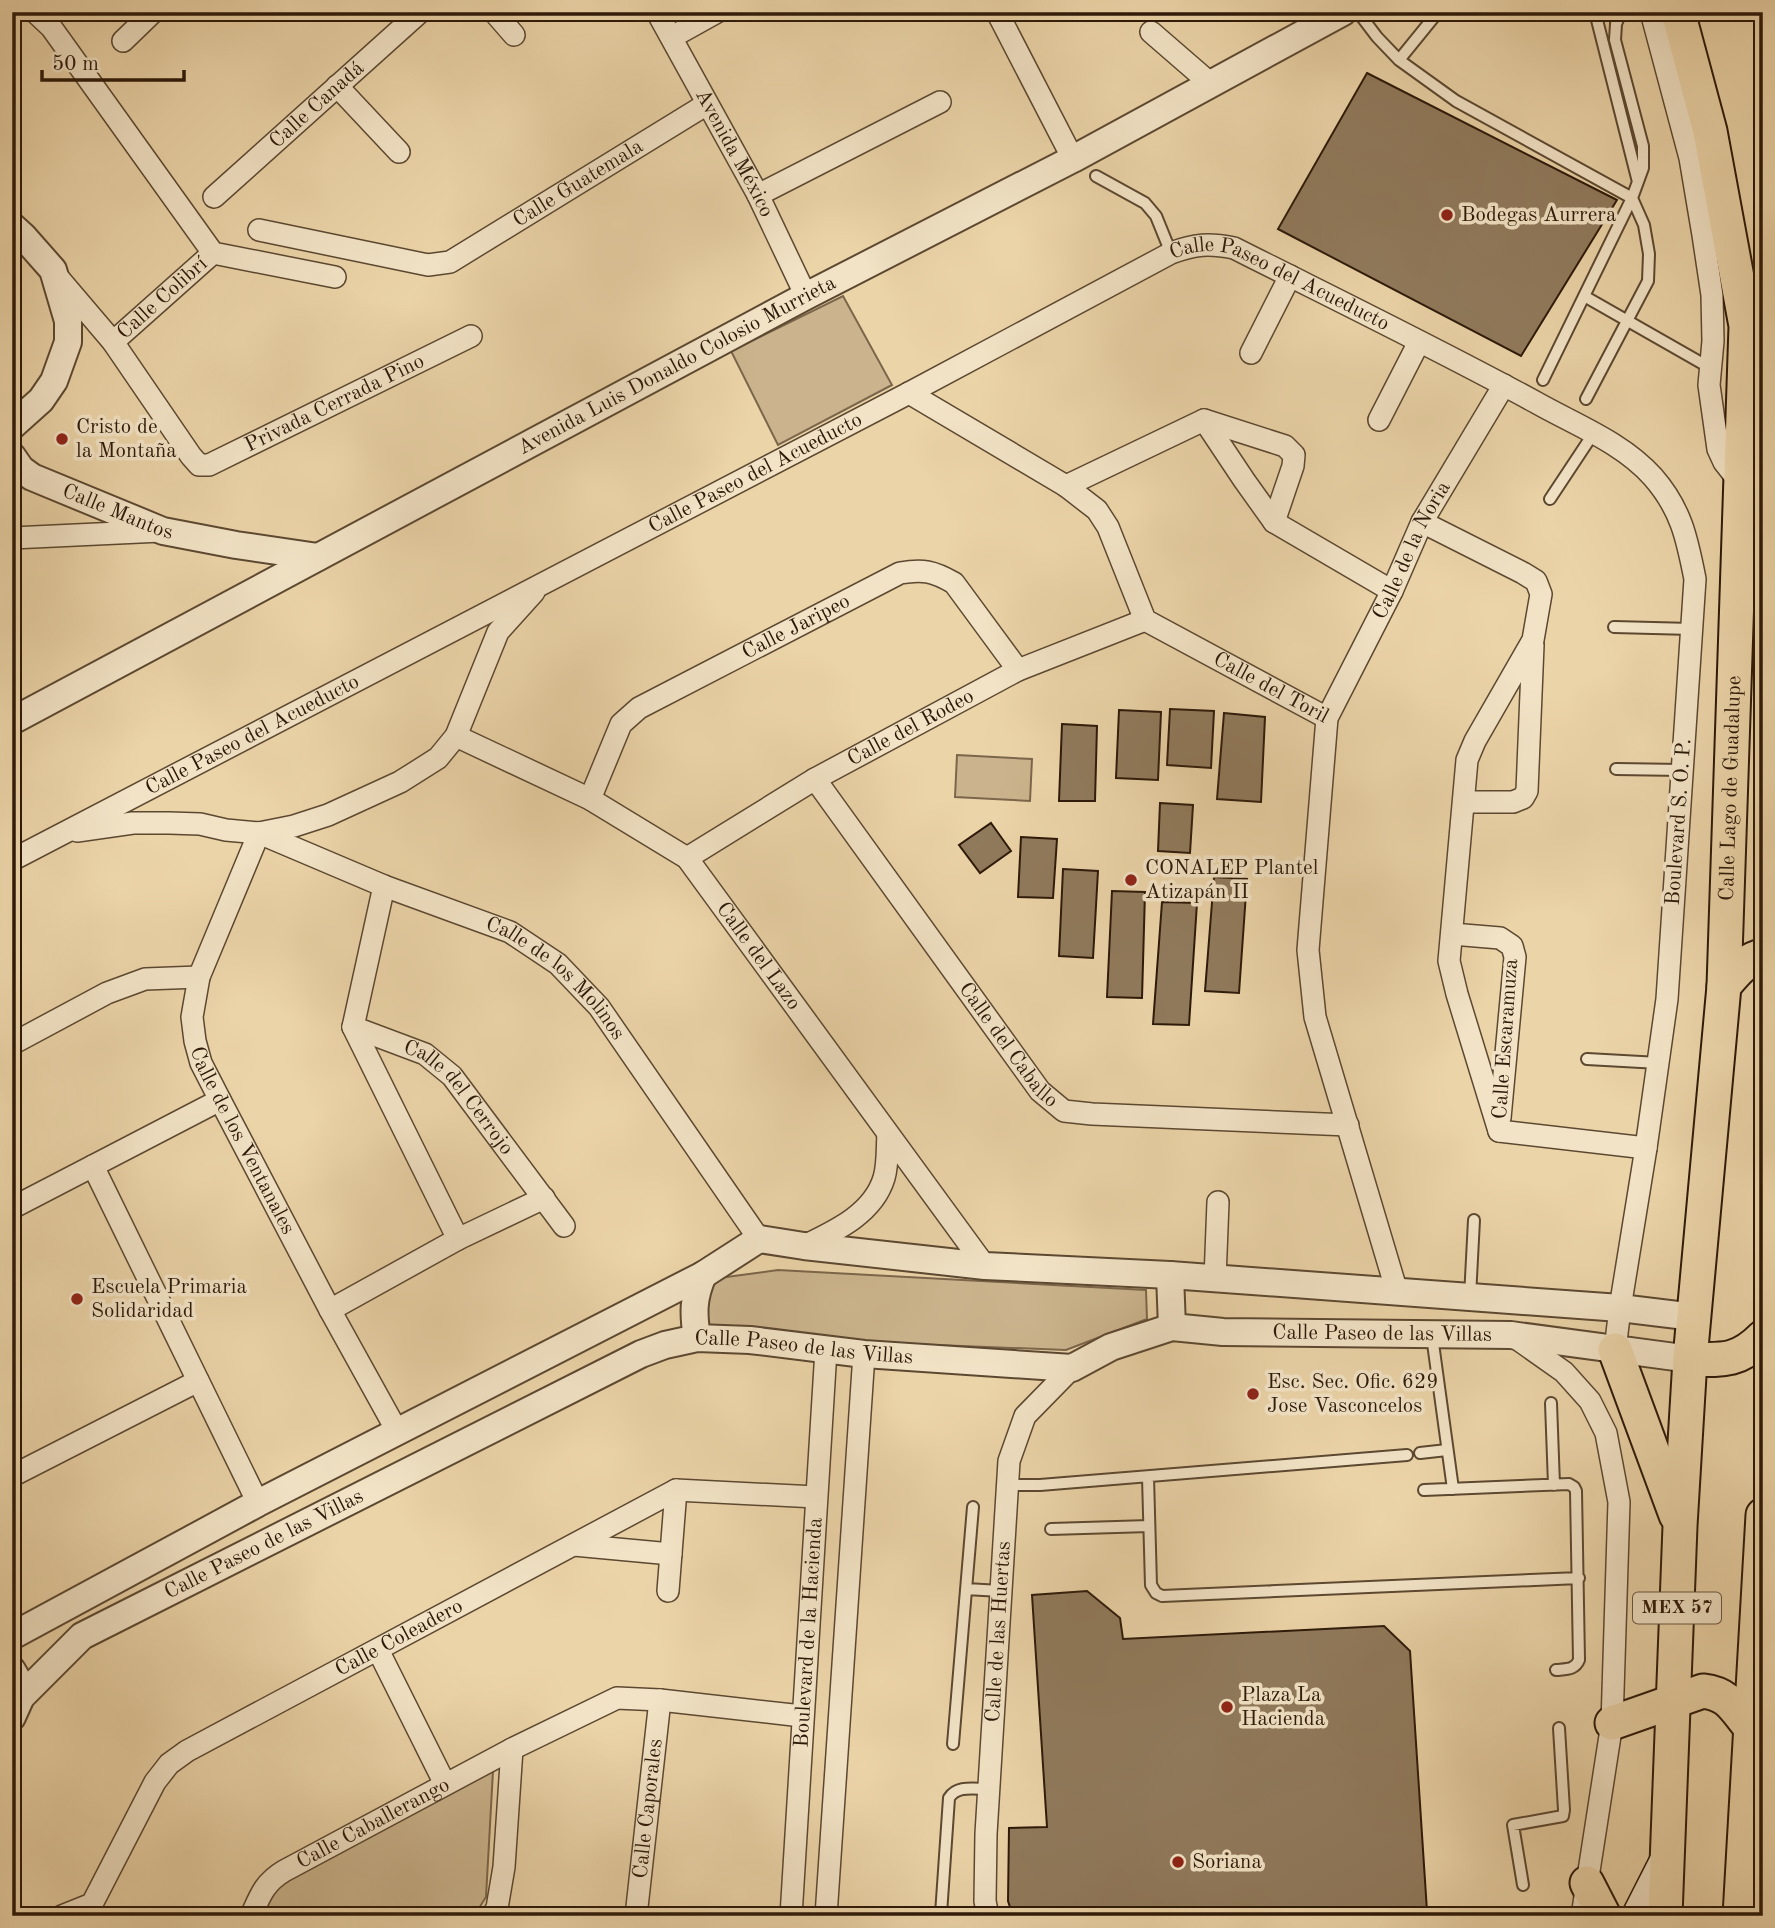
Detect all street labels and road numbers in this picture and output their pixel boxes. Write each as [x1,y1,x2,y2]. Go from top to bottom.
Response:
street label: Calle Canadá [265,57,368,152]
street label: Avenida México [691,86,777,220]
street label: Calle Guatemala [509,136,647,231]
street label: Calle Paseo del Acueducto [1167,234,1393,335]
street label: Calle Colibrí [113,253,211,343]
street label: Avenida Luis Donaldo Colosio Murrieta [514,272,839,459]
street label: Privada Cerrada Pino [241,350,427,456]
street label: Calle Paseo del Acueducto [645,409,866,537]
street label: Calle de la Noria [1369,478,1454,623]
street label: Calle Mantos [59,480,174,543]
street label: Calle Jaripeo [739,590,853,663]
street label: Calle del Toril [1210,648,1332,727]
street label: Calle Paseo del Acueducto [142,671,363,799]
street label: Calle Lago de Guadalupe [1716,675,1745,901]
street label: Calle del Rodeo [844,685,977,770]
street label: Boulevard S. O. P. [1663,738,1695,906]
street label: Calle del Lazo [712,898,805,1014]
street label: Calle de los Molinos [483,914,629,1044]
street label: Calle Escaramuza [1490,958,1522,1120]
street label: Calle del Caballo [955,979,1062,1112]
street label: Calle del Cerrojo [401,1036,517,1159]
street label: Calle de los Ventanales [186,1044,299,1238]
street label: Calle Paseo de las Villas [1272,1322,1492,1345]
street label: Calle Paseo de las Villas [694,1327,914,1368]
street label: Calle Paseo de las Villas [161,1485,367,1603]
street label: Boulevard de la Hacienda [791,1517,826,1748]
street label: Calle de las Huertas [982,1540,1015,1723]
road number: MEX 57 [1633,1592,1721,1624]
street label: Calle Coleadero [332,1595,466,1680]
street label: Calle Caporales [630,1738,666,1880]
street label: Calle Caballerango [293,1774,453,1873]

